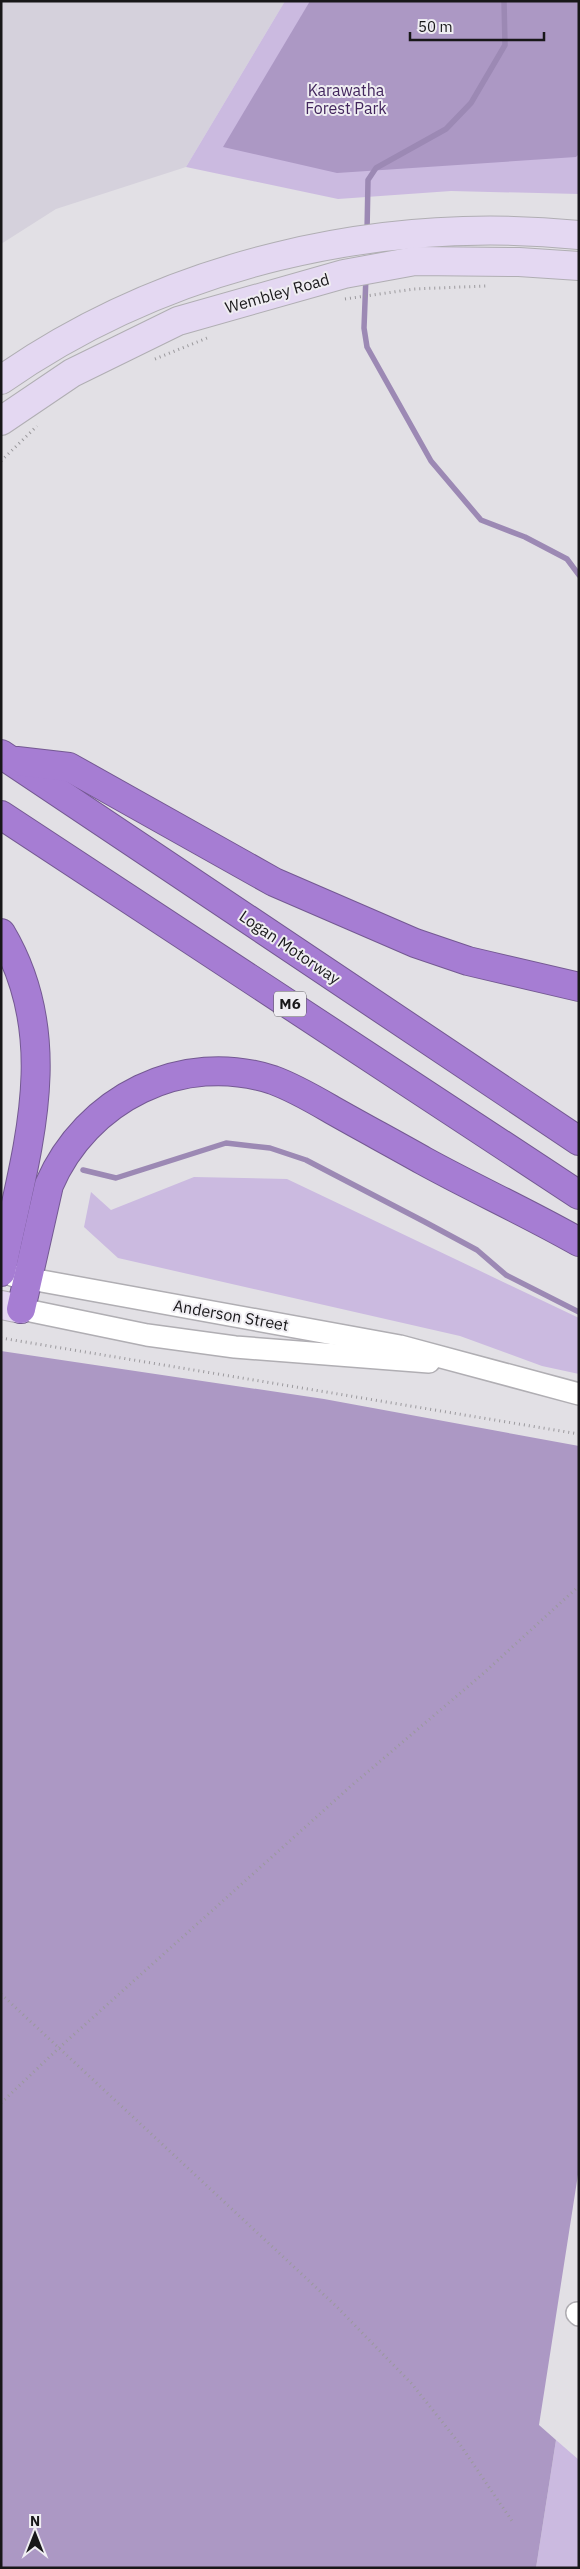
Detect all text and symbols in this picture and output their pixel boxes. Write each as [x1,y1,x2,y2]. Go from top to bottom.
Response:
scale bar [410,10,544,42]
text: 50 m [418,17,453,36]
park label: Karawatha Forest Park [305,80,387,118]
street label: Wembley Road [223,269,331,317]
street label: Logan Motorway [236,906,344,988]
road number: M6 [274,992,306,1016]
street label: Anderson Street [172,1295,290,1335]
north arrow [10,2509,60,2559]
text: N [30,2512,40,2530]

